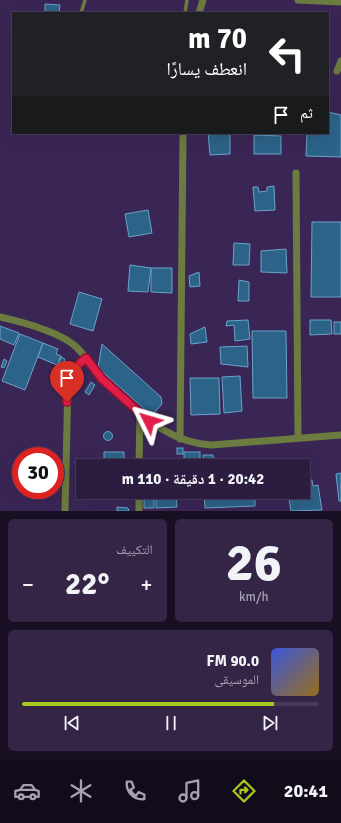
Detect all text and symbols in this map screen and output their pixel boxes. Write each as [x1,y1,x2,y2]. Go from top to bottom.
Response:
text: 70 m [188,22,247,56]
icon: left [261,28,313,80]
text: انعطف يسارًا [166,58,247,80]
icon: arrive [270,104,292,126]
text: ثم [300,104,313,122]
pin [50,361,84,402]
icon: arrive [56,367,78,389]
position arrow [128,400,170,442]
speed limit sign: 30 [12,447,64,499]
text: 20:42 · 1 دقيقة · 110 m [122,470,264,488]
text: 26 [226,531,282,595]
text: التكييف [116,542,153,558]
text: 22° [65,566,109,603]
text: − [22,571,34,598]
text: + [141,571,153,598]
text: km/h [239,589,268,605]
text: 90.0 FM [207,652,259,670]
text: الموسيقى [215,672,259,688]
icon: previous [61,712,83,734]
icon: pause [160,712,182,734]
icon: next [259,712,281,734]
icon: car [13,777,41,805]
icon: climate [67,777,95,805]
icon: phone [121,777,149,805]
icon: music [176,777,204,805]
icon: directions [230,777,258,805]
text: 20:41 [284,780,328,802]

